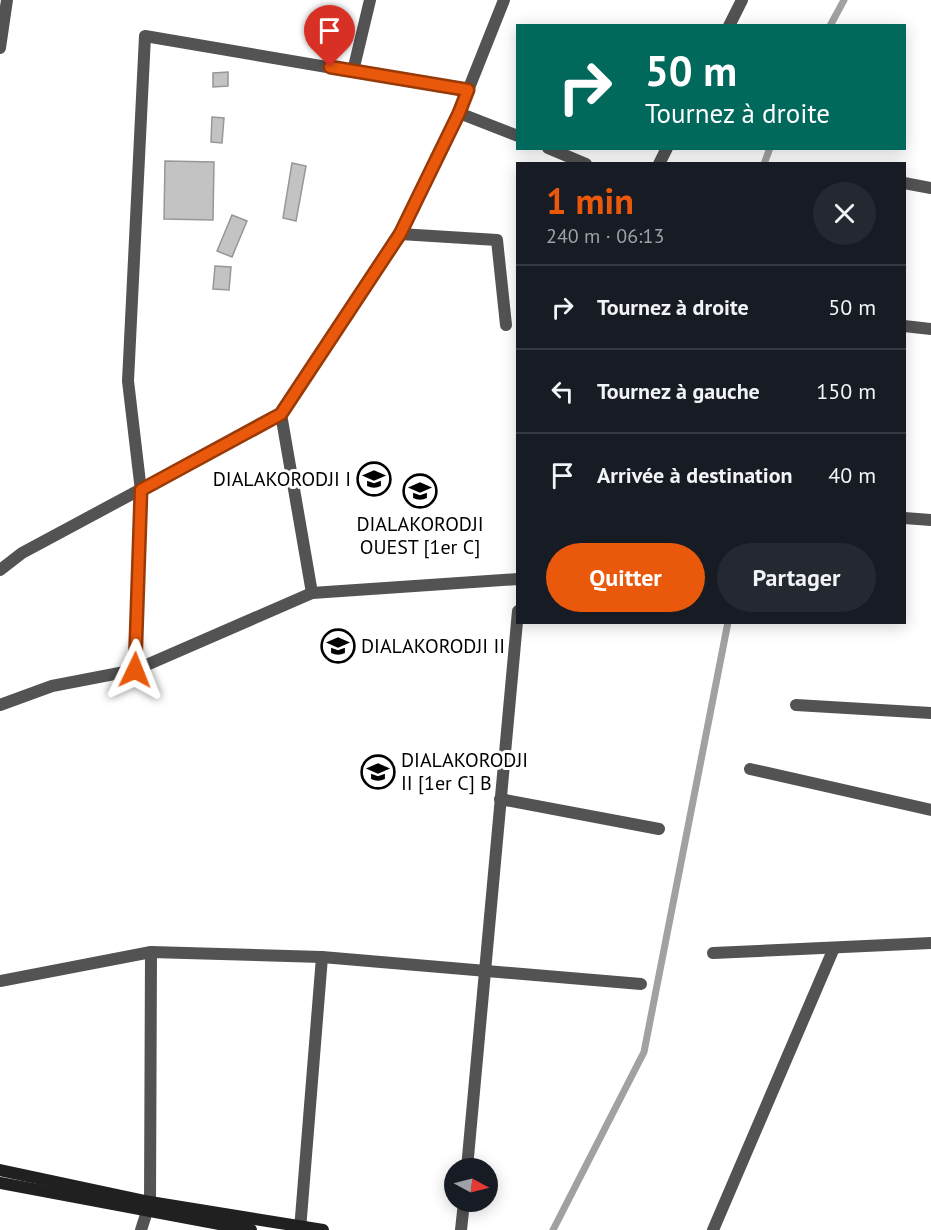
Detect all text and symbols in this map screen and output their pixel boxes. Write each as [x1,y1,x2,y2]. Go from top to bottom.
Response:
pin [304,5,355,67]
icon: arrive [313,14,346,47]
text: 50 m [645,43,737,98]
icon: right [546,48,624,126]
text: Tournez à droite [645,96,830,130]
text: 1 min [546,177,634,224]
button: close [813,182,876,245]
text: 240 m · 06:13 [546,223,664,249]
icon: right [546,291,579,324]
text: Tournez à droite [597,293,749,321]
text: 50 m [828,293,876,321]
icon: left [546,375,579,408]
text: Tournez à gauche [597,377,760,405]
text: 150 m [816,377,876,405]
icon: arrive [546,459,579,492]
school or university icon: DIALAKORODJI I [356,461,392,497]
text: Arrivée à destination [597,461,793,489]
text: 40 m [828,461,876,489]
place label: DIALAKORODJI I [213,466,351,492]
school or university icon: DIALAKORODJI OUEST [1er C] [402,473,438,509]
place label: DIALAKORODJI OUEST [1er C] [356,511,484,560]
button: Quitter [546,543,705,612]
button: Partager [717,543,876,612]
school or university icon: DIALAKORODJI II [320,628,356,664]
place label: DIALAKORODJI II [361,633,505,659]
position arrow [103,638,167,702]
place label: DIALAKORODJI II [1er C] B [401,747,528,796]
school or university icon: DIALAKORODJI II [1er C] B [360,754,396,790]
north arrow [444,1158,498,1212]
map controls [444,1158,498,1212]

